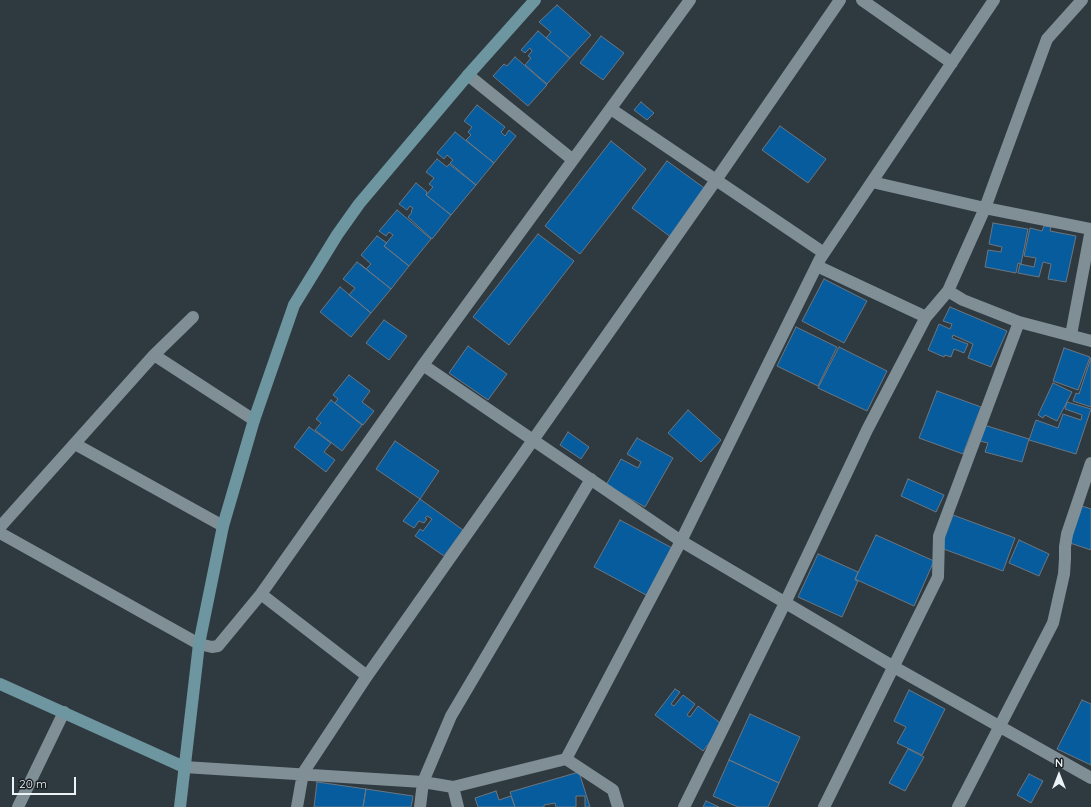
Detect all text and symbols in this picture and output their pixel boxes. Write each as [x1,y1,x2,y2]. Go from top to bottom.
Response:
north arrow [1039,755,1079,795]
text: N [1055,756,1063,770]
scale bar [14,769,78,795]
text: 20 m [19,776,47,791]

